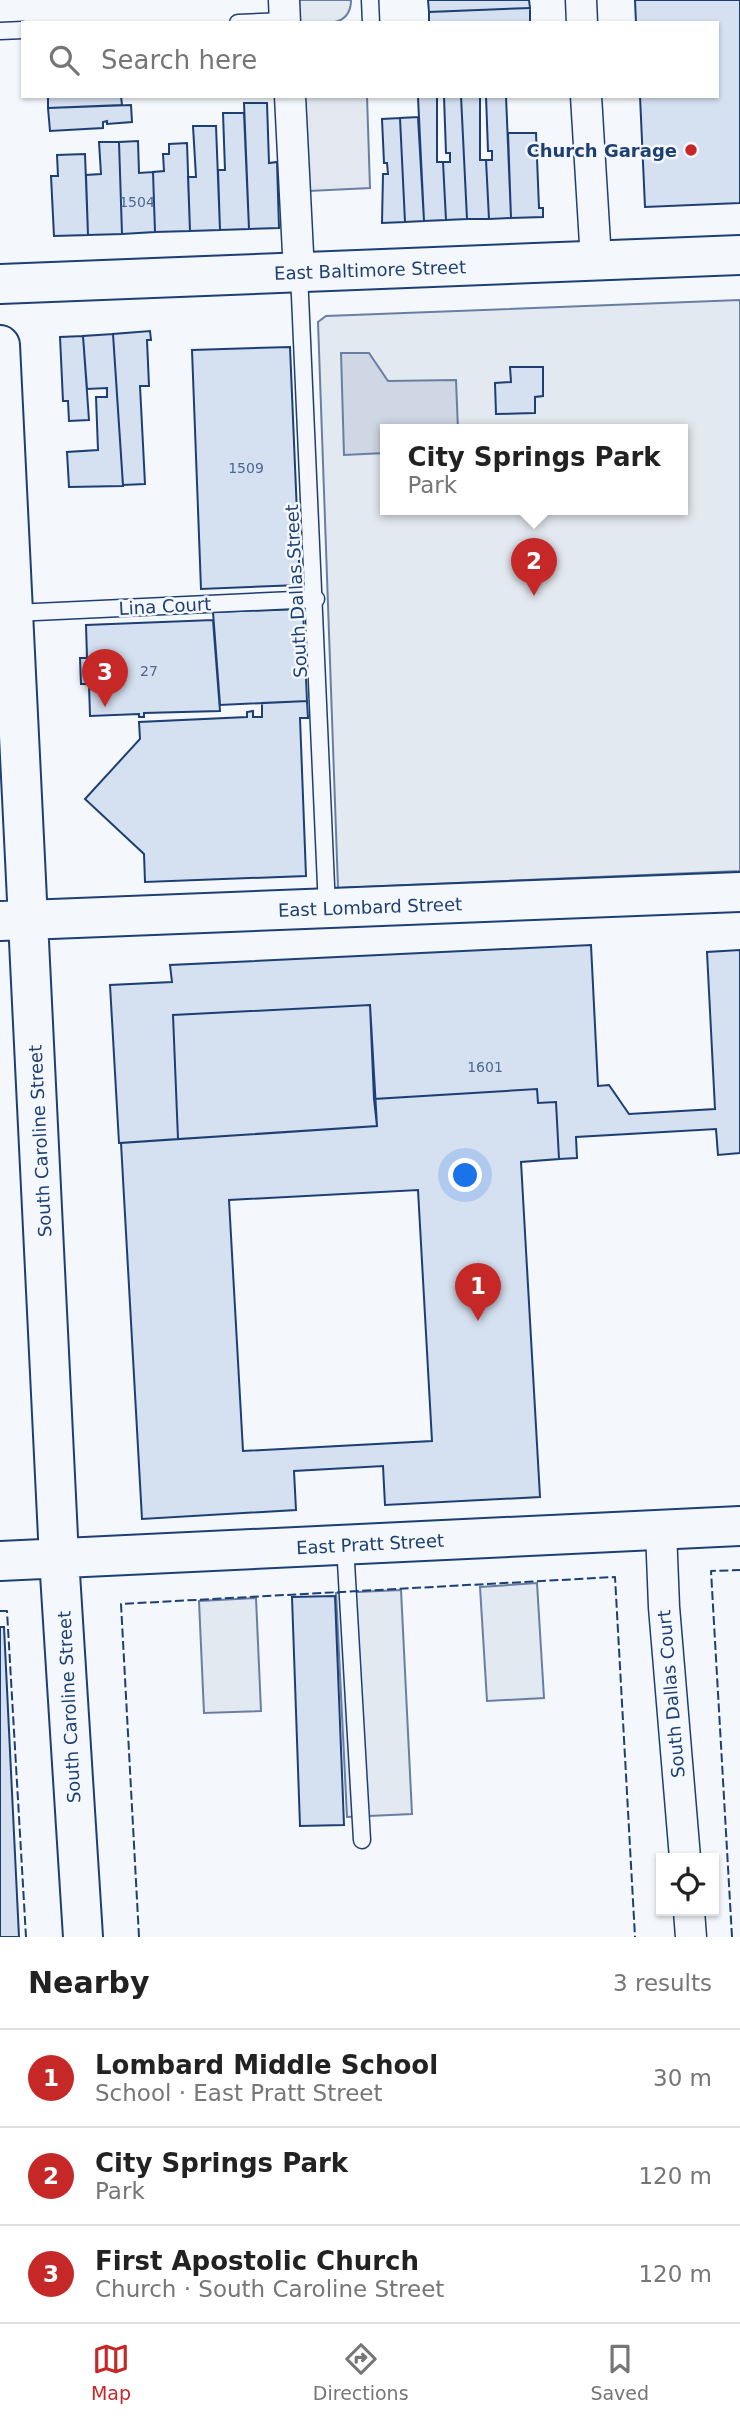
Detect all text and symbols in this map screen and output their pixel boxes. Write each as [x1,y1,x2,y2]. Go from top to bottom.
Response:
search box [21,21,719,98]
icon: search [45,41,83,79]
text: Search here [101,45,257,75]
place label: Church Garage [526,140,677,161]
marker: Church Garage [683,142,699,158]
house number: 1504 [119,194,155,210]
street label: East Baltimore Street [274,256,466,284]
popup [380,424,688,515]
text: City Springs Park [407,442,661,472]
house number: 1509 [228,460,264,476]
text: Park [407,472,457,498]
street label: South Dallas Street [281,504,311,678]
pin: 2 [511,538,557,596]
street label: Lina Court [118,593,212,619]
pin: 3 [82,649,128,707]
house number: 27 [140,663,158,679]
street label: East Lombard Street [278,893,462,921]
street label: South Caroline Street [24,1044,56,1238]
house number: 1601 [467,1059,503,1075]
your location [448,1158,482,1192]
pin: 1 [455,1263,501,1321]
street label: East Pratt Street [296,1530,444,1558]
street label: South Dallas Court [653,1609,689,1779]
street label: South Caroline Street [53,1610,85,1804]
map controls [656,1853,719,1916]
button: locate [656,1853,719,1916]
text: Nearby [28,1965,150,2000]
text: 3 results [613,1970,712,1996]
text: Lombard Middle School [95,2050,438,2080]
text: 1 [43,2065,59,2091]
text: 30 m [653,2065,712,2091]
text: School · East Pratt Street [95,2080,382,2106]
text: City Springs Park [95,2148,348,2178]
text: 2 [43,2163,59,2189]
text: 120 m [638,2163,712,2189]
text: Park [95,2178,145,2204]
text: First Apostolic Church [95,2246,419,2276]
text: 3 [43,2261,59,2287]
text: 120 m [638,2261,712,2287]
text: Church · South Caroline Street [95,2276,444,2302]
tab: Map [91,2340,131,2404]
tab: Directions [313,2340,409,2404]
tab: Saved [590,2340,649,2404]

